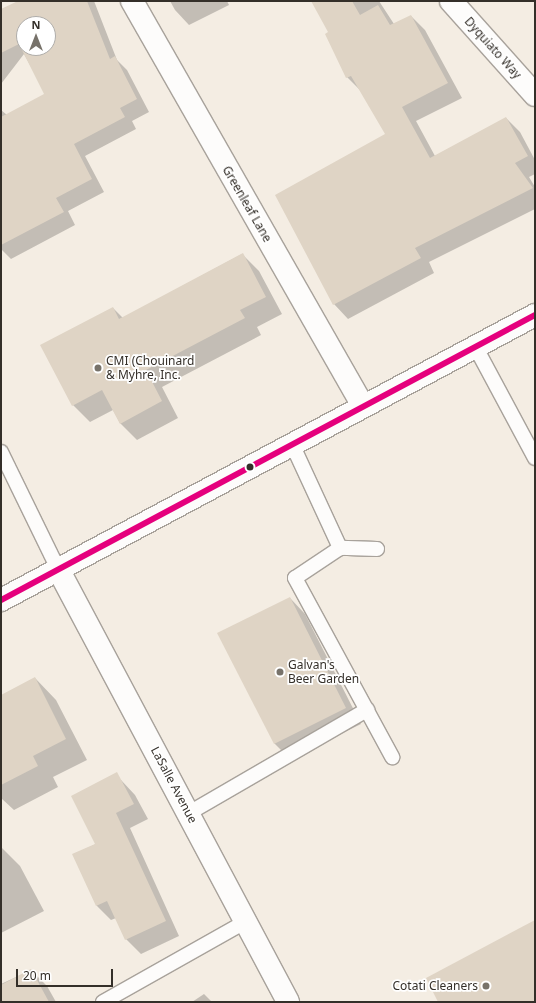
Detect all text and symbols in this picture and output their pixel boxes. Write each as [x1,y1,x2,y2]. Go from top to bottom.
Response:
street label: Dyquiato Way [462,14,524,82]
north arrow [16,16,56,56]
text: N [32,17,40,32]
street label: Greenleaf Lane [219,163,275,245]
place label: CMI (Chouinard & Myhre, Inc. [106,354,194,382]
marker: CMI (Chouinard & Myhre, Inc. [93,363,103,373]
unlabelled marker [245,462,255,472]
place label: Galvan's Beer Garden [288,658,359,686]
marker: Galvan's Beer Garden [275,667,285,677]
street label: LaSalle Avenue [148,744,200,826]
scale bar [18,961,115,987]
text: 20 m [23,967,51,984]
place label: Cotati Cleaners [392,979,478,993]
marker: Cotati Cleaners [481,981,491,991]

